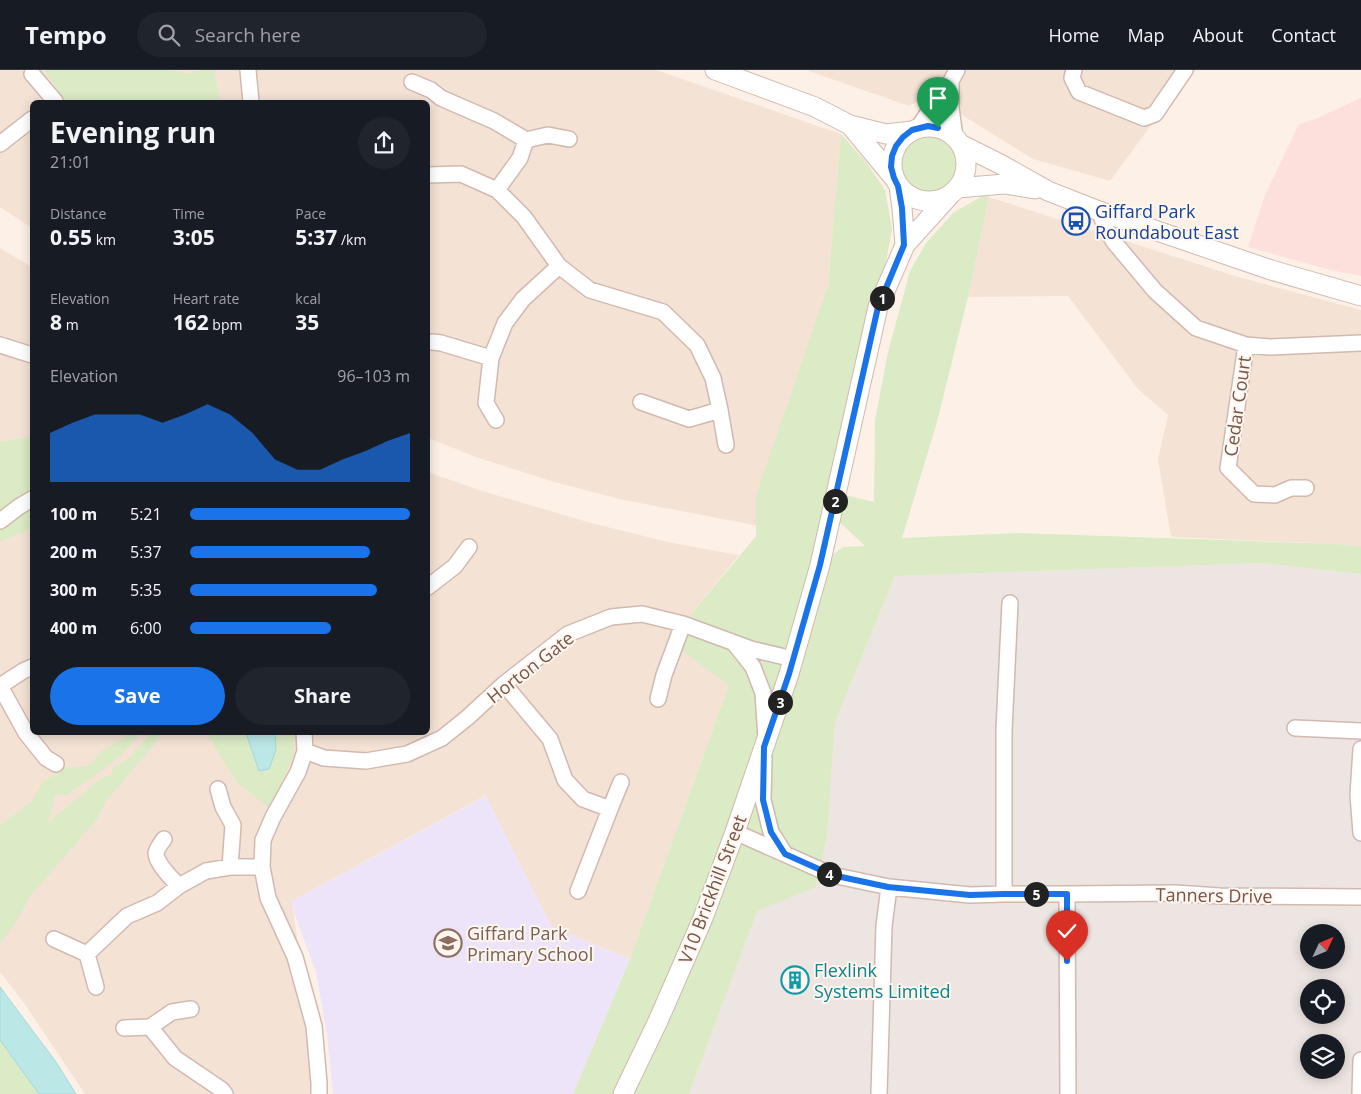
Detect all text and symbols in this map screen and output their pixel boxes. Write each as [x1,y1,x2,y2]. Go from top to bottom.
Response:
search box [137,12,487,57]
text: Tempo [25,18,107,51]
icon: search [155,21,183,49]
text: Search here [195,22,301,48]
text: Home [1049,23,1099,47]
text: Map [1127,23,1165,47]
text: About [1193,23,1243,47]
text: Contact [1271,23,1336,47]
pin [917,77,959,128]
icon: arrive [924,84,952,112]
text: Evening run [50,113,216,151]
button: share [358,117,410,169]
text: 21:01 [50,151,91,173]
place label: Giffard Park Roundabout East [1095,199,1239,244]
text: Distance [50,204,106,223]
text: Time [173,204,205,223]
text: Pace [295,204,326,223]
bus stop icon: Giffard Park Roundabout East [1061,206,1091,236]
text: 0.55 [50,223,92,251]
text: 3:05 [173,223,215,251]
text: 5:37 [295,223,337,251]
text: km [92,230,116,249]
text: /km [337,230,366,249]
pin: 1 [870,286,894,310]
text: Elevation [50,289,109,308]
text: Heart rate [173,289,239,308]
text: kcal [295,289,321,308]
text: 1 [878,289,887,308]
text: 8 [50,308,62,336]
text: 162 [173,308,209,336]
text: 35 [295,308,319,336]
text: m [62,315,79,334]
text: bpm [209,315,242,334]
street label: Cedar Court [1218,354,1256,458]
text: Elevation [50,365,118,387]
text: 96–103 m [337,365,410,387]
pin: 2 [822,488,848,514]
text: 2 [831,492,840,511]
text: 100 m [50,503,97,525]
text: 5:21 [130,503,162,525]
text: 200 m [50,541,97,563]
text: 5:37 [130,541,162,563]
text: 300 m [50,579,97,601]
text: 5:35 [130,579,162,601]
text: 400 m [50,617,97,639]
text: 6:00 [130,617,162,639]
street label: Horton Gate [482,626,578,708]
button: Save [50,667,225,725]
button: Share [235,667,410,725]
pin: 3 [768,690,792,714]
text: 3 [776,693,785,712]
street label: V10 Brickhill Street [673,811,751,967]
pin: 4 [816,862,842,886]
text: 4 [825,865,834,884]
pin: 5 [1024,882,1048,906]
street label: Tanners Drive [1155,882,1273,908]
text: 5 [1032,885,1041,904]
pin [1046,910,1088,961]
icon: check [1053,917,1081,945]
place label: Giffard Park Primary School [467,921,593,966]
north arrow [1300,924,1345,969]
map controls [1300,924,1345,1079]
school or university icon: Giffard Park Primary School [433,928,463,958]
place label: Flexlink Systems Limited [814,958,951,1003]
building icon: Flexlink Systems Limited [780,965,810,995]
button: locate [1300,979,1345,1024]
button: layers [1300,1034,1345,1079]

